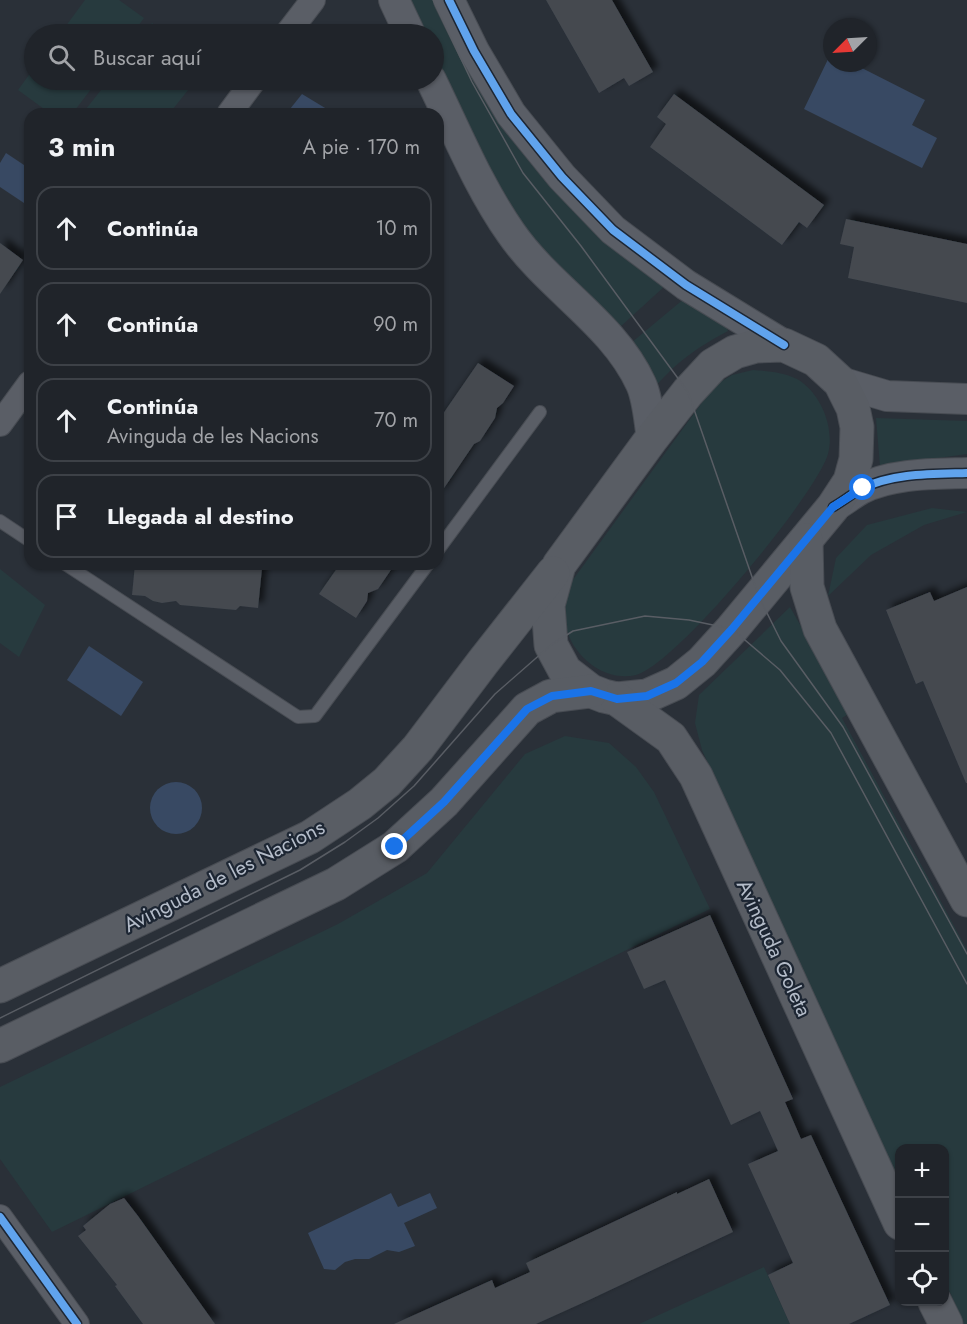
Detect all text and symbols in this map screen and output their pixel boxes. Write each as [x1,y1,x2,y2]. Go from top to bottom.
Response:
north arrow [823,18,877,72]
search box [24,24,444,90]
icon: search [45,41,78,74]
text: Buscar aquí [93,41,201,73]
text: 3 min [48,128,115,166]
text: A pie · 170 m [303,133,420,162]
icon: ahead [50,212,83,245]
text: Continúa [107,212,198,244]
text: 10 m [375,214,418,243]
icon: ahead [50,308,83,341]
text: Continúa [107,308,198,340]
text: 90 m [373,310,418,339]
text: Continúa [107,390,198,422]
icon: ahead [50,404,83,437]
text: 70 m [374,406,418,435]
text: Avinguda de les Nacions [107,422,319,451]
route start [849,474,875,500]
icon: arrive [50,500,83,533]
text: Llegada al destino [107,500,294,532]
street label: Avinguda de les Nacions [118,812,330,940]
route end [381,833,407,859]
street label: Avinguda Goleta [729,874,819,1022]
map controls [895,1144,949,1306]
button: + [895,1144,949,1198]
button: − [895,1198,949,1252]
button: locate [895,1252,949,1306]

